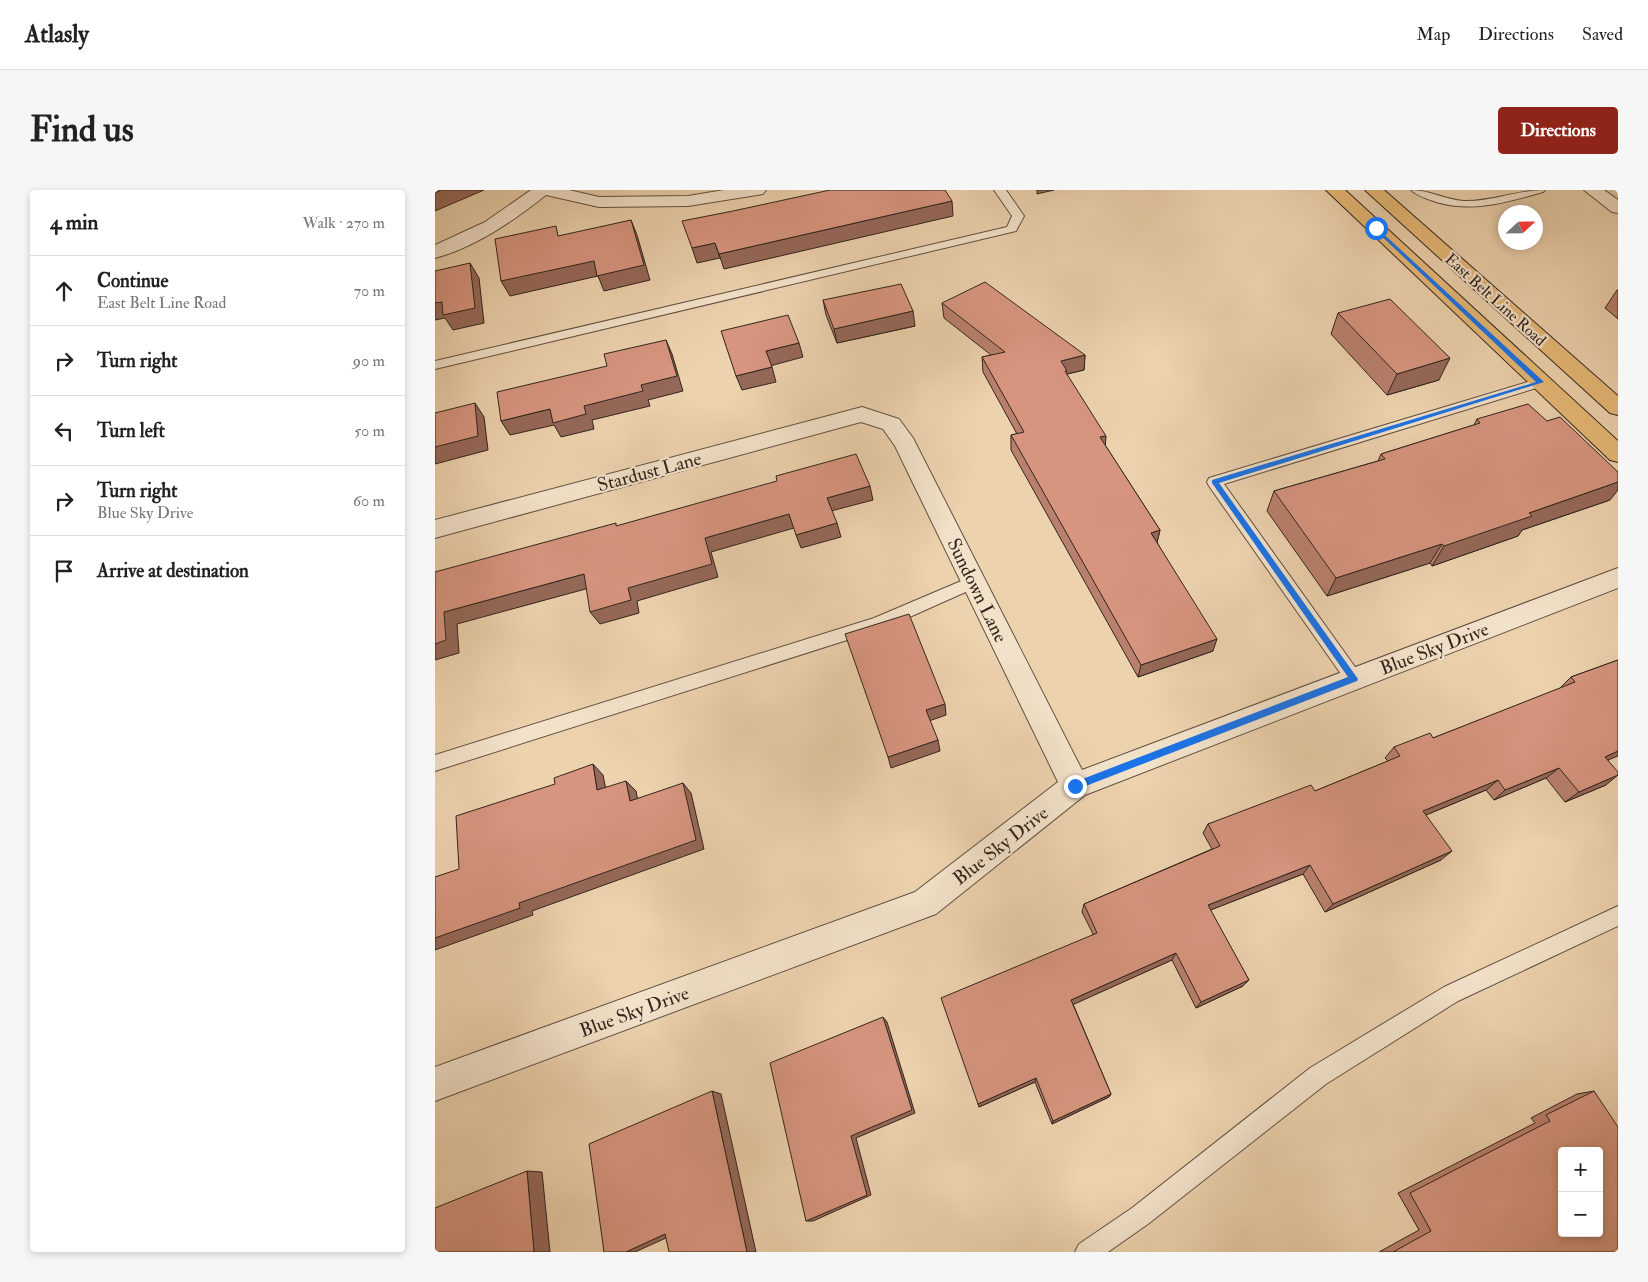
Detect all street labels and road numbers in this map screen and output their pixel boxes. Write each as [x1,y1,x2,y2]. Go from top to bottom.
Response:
street label: East Belt Line Road [1441,249,1550,351]
street label: Stardust Lane [595,447,704,497]
street label: Sundown Lane [941,534,1013,647]
street label: Blue Sky Drive [1377,617,1492,681]
street label: Blue Sky Drive [948,801,1053,890]
street label: Blue Sky Drive [576,981,692,1043]

